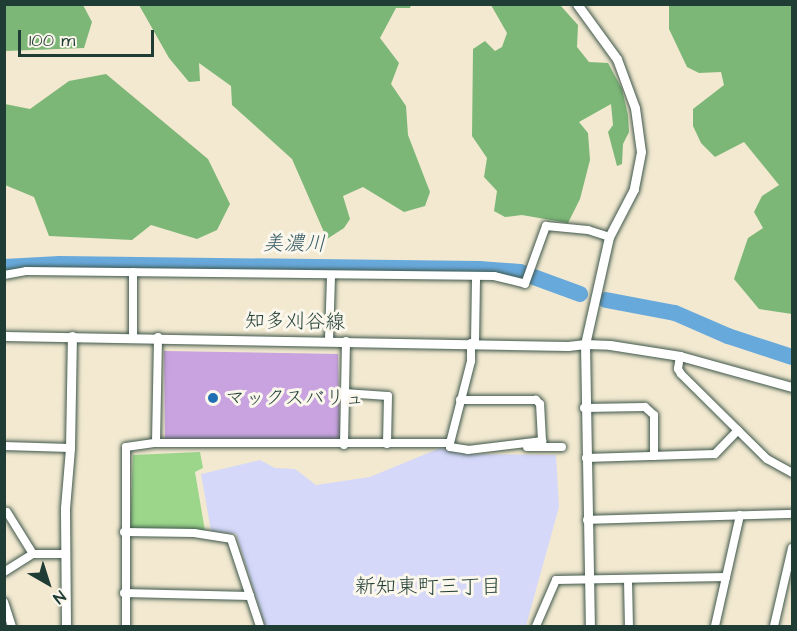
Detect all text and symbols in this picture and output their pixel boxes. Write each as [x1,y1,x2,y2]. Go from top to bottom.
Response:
scale bar [21,18,158,56]
text: 100 m [29,28,75,53]
water label: 美濃川 [262,231,326,257]
street label: 知多刈谷線 [245,309,345,335]
place label: マックスバリュ [225,386,365,410]
marker: マックスバリュ [206,391,220,405]
north arrow [18,553,78,613]
district label: 新知東町三丁目 [355,574,501,600]
text: N [49,585,70,609]

